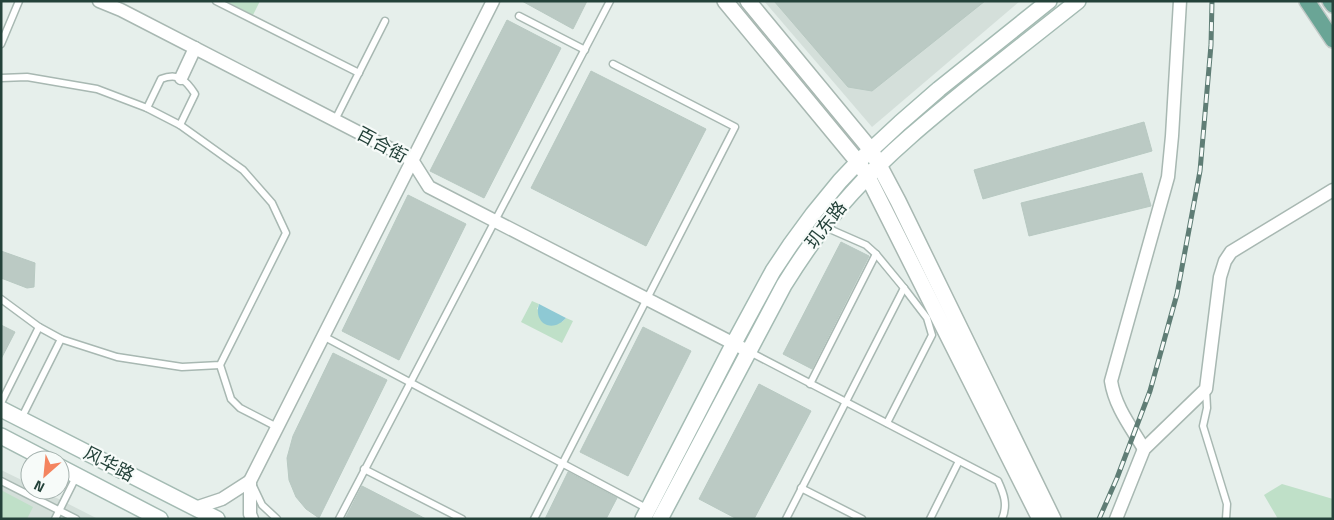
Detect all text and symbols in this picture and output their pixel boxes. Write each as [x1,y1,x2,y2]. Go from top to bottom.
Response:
street label: 百合街 [352,120,412,169]
street label: 玑东路 [798,195,853,254]
street label: 风华路 [79,439,139,488]
north arrow [20,450,70,500]
text: N [30,475,48,499]

